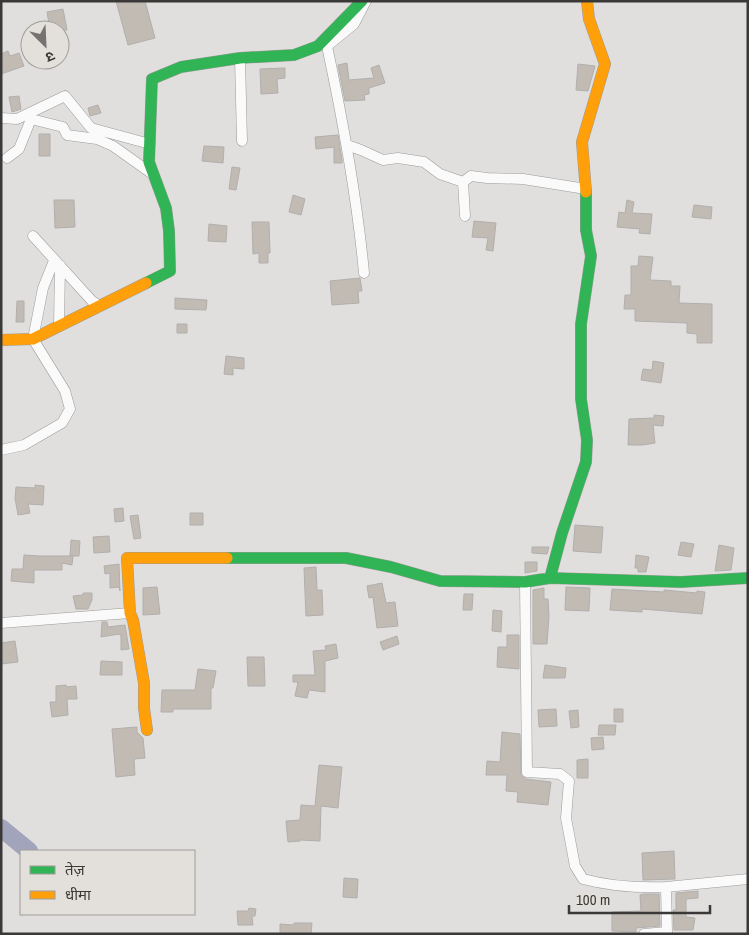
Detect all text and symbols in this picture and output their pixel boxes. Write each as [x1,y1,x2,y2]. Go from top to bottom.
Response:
north arrow [20,20,70,70]
text: उ [42,47,58,67]
legend [20,850,195,915]
text: तेज़ [65,859,86,880]
scale bar [569,882,710,914]
text: धीमा [65,884,92,905]
text: 100 m [576,889,610,910]

